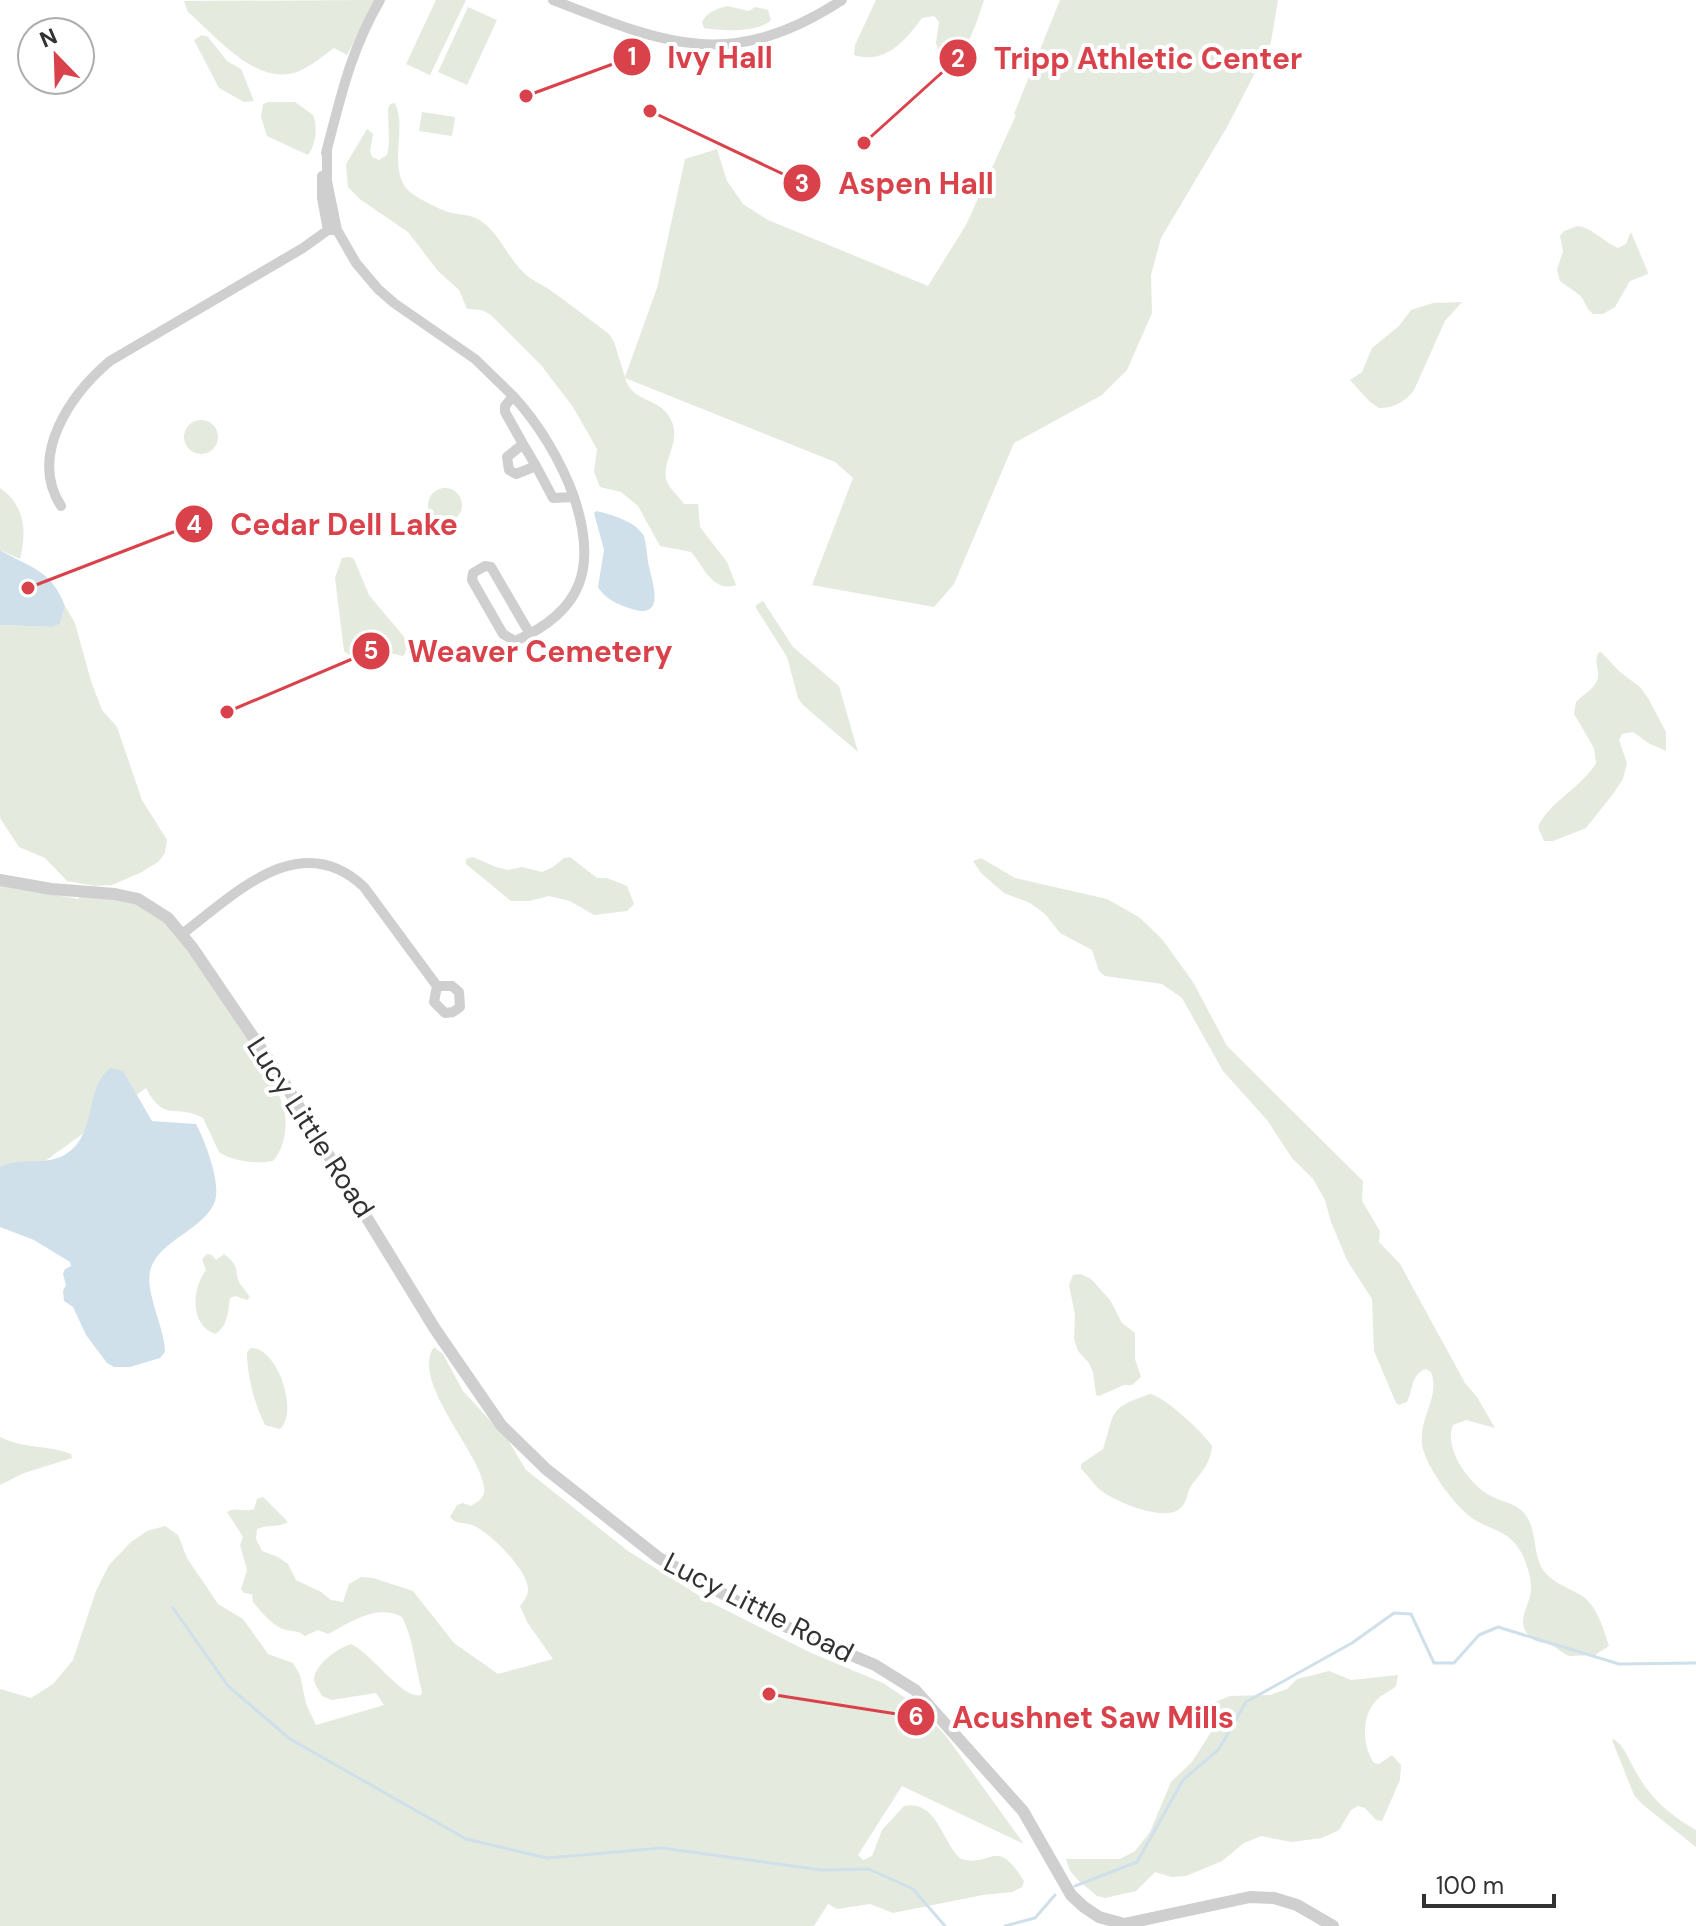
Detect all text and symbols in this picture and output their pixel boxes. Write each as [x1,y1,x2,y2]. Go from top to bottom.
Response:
north arrow [16,16,96,96]
text: N [35,22,61,55]
callout: Ivy Hall [612,30,789,84]
callout: Tripp Athletic Center [938,31,1319,85]
text: Ivy Hall [667,38,773,77]
text: Tripp Athletic Center [994,39,1302,78]
text: 1 [628,41,636,72]
text: 2 [951,43,965,74]
callout: Aspen Hall [782,156,1009,210]
text: Aspen Hall [838,164,994,203]
text: 3 [795,168,809,199]
callout: Cedar Dell Lake [174,497,473,551]
text: Cedar Dell Lake [230,505,458,544]
text: 4 [186,509,202,540]
callout: Weaver Cemetery [351,624,688,678]
text: Weaver Cemetery [407,632,673,671]
text: 5 [364,635,378,666]
street label: Lucy Little Road [238,1030,383,1225]
street label: Lucy Little Road [658,1544,860,1671]
callout: Acushnet Saw Mills [896,1690,1251,1744]
text: Acushnet Saw Mills [952,1698,1234,1737]
text: 6 [908,1701,924,1732]
scale bar [1424,1858,1554,1908]
text: 100 m [1436,1870,1504,1901]

